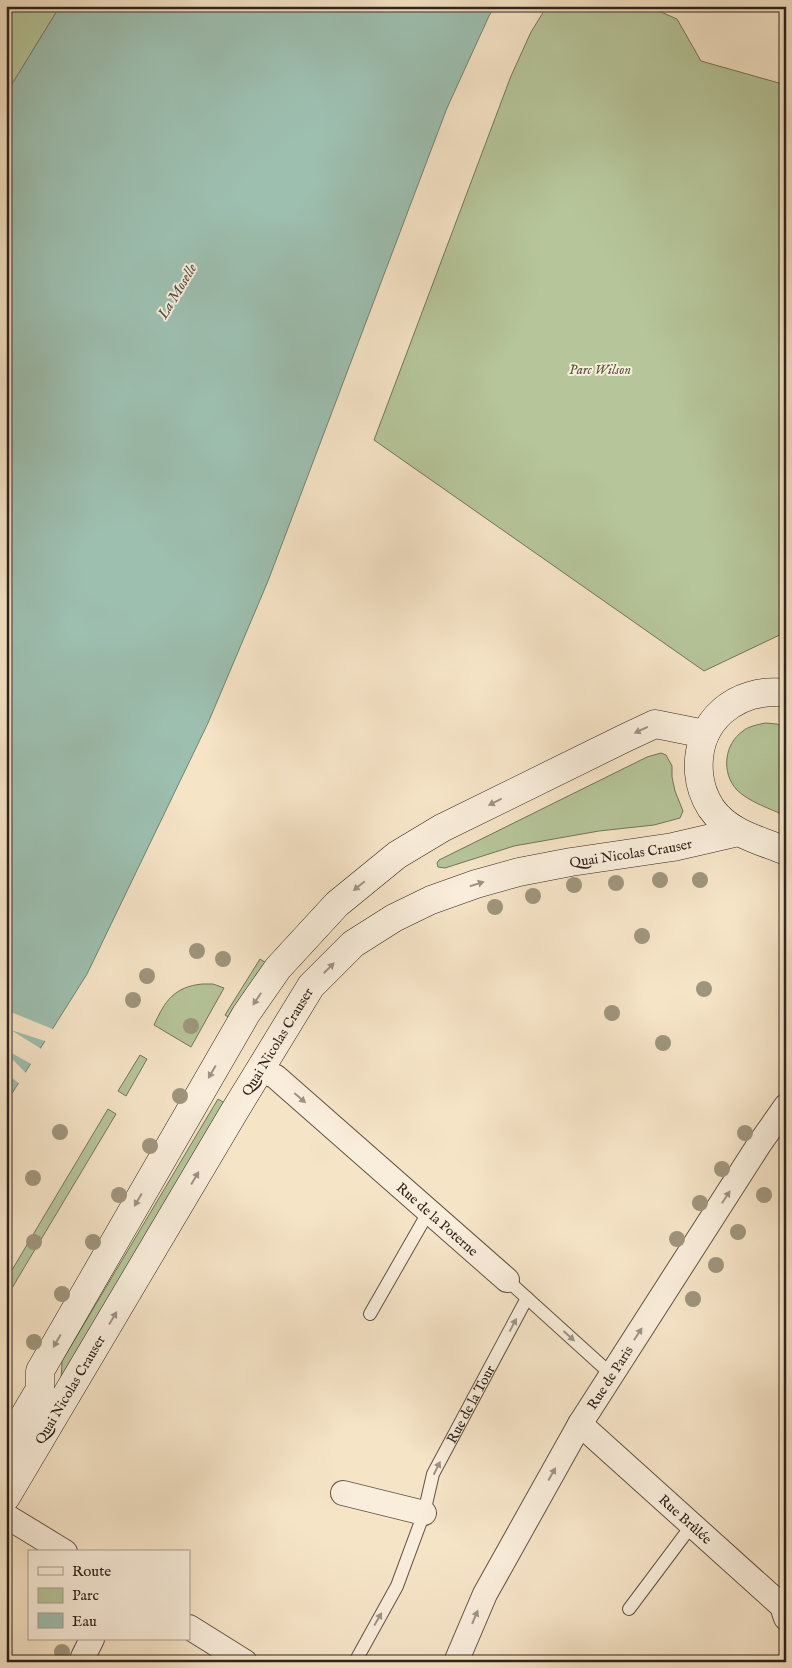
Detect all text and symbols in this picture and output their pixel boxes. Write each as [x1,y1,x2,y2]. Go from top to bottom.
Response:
water label: La Moselle [153,260,201,323]
park label: Parc Wilson [569,361,631,379]
one-way arrow [634,727,648,735]
one-way arrow [488,798,502,806]
street label: Quai Nicolas Crauser [568,835,694,872]
one-way arrow [469,879,484,887]
one-way arrow [353,880,365,892]
one-way arrow [323,962,335,974]
street label: Quai Nicolas Crauser [238,985,318,1100]
one-way arrow [252,992,262,1005]
one-way arrow [208,1065,216,1080]
one-way arrow [293,1092,305,1104]
one-way arrow [191,1171,200,1184]
street label: Rue de la Poterne [392,1179,482,1261]
one-way arrow [721,1190,730,1204]
one-way arrow [134,1192,142,1207]
one-way arrow [108,1311,117,1324]
one-way arrow [509,1318,517,1332]
one-way arrow [633,1327,643,1340]
one-way arrow [563,1330,575,1342]
street label: Quai Nicolas Crauser [31,1332,110,1448]
one-way arrow [53,1334,62,1347]
street label: Rue de Paris [584,1343,638,1413]
street label: Rue de la Tour [443,1362,499,1447]
one-way arrow [433,1461,441,1476]
one-way arrow [548,1466,556,1481]
street label: Rue Brûlée [654,1491,716,1549]
legend [28,1550,190,1640]
text: Route [72,1562,111,1581]
text: Parc [72,1586,99,1605]
one-way arrow [471,1609,479,1624]
text: Eau [72,1612,97,1631]
one-way arrow [374,1612,382,1626]

